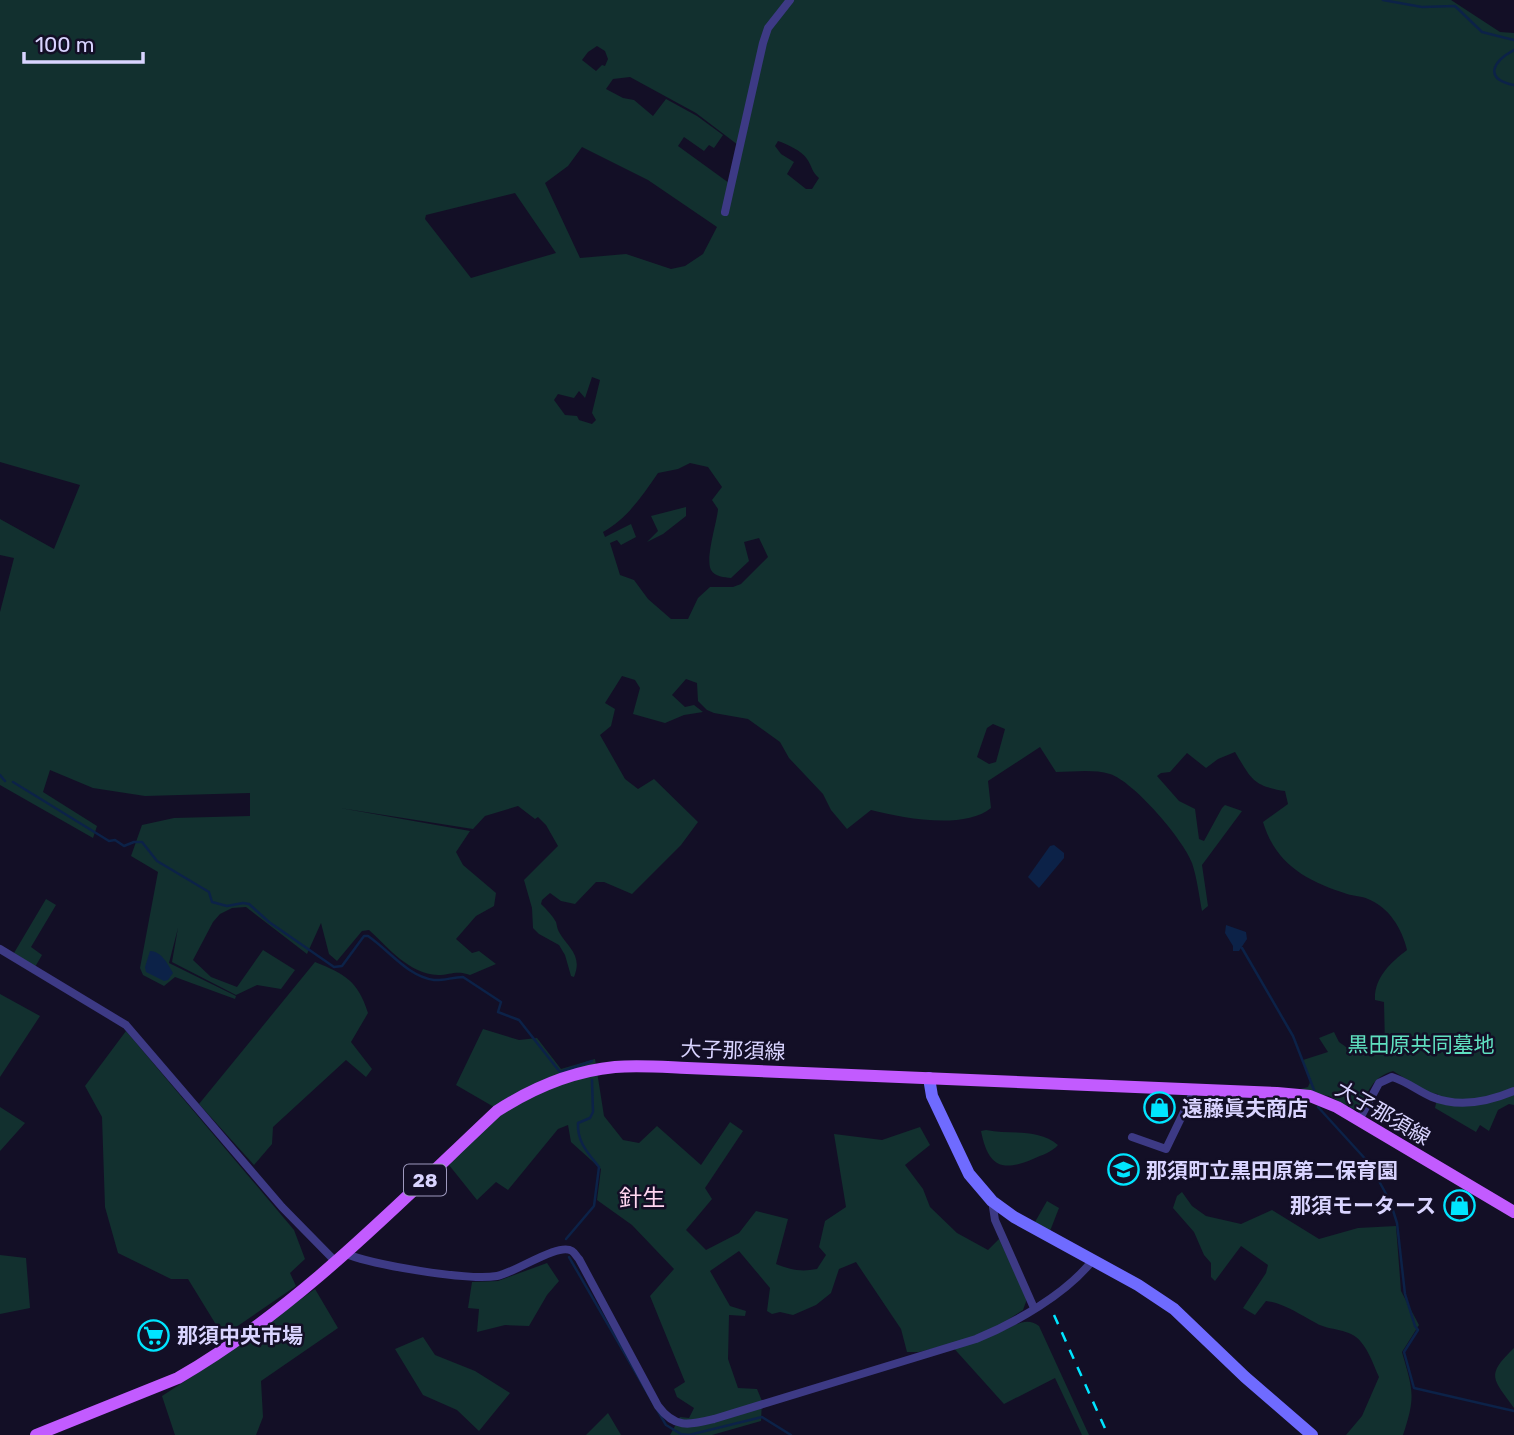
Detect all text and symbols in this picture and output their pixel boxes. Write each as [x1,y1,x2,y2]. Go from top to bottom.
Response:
scale bar [24,21,144,65]
text: 100 m [35,32,94,57]
park label: 黒田原共同墓地 [1348,1032,1495,1057]
street label: 大子那須線 [680,1036,786,1064]
street label: 大子那須線 [1331,1076,1435,1150]
shop icon: 遠藤眞夫商店 [1142,1091,1176,1125]
place label: 遠藤眞夫商店 [1182,1096,1308,1121]
school or university icon: 那須町立黒田原第二保育園 [1106,1153,1140,1187]
place label: 那須町立黒田原第二保育園 [1146,1158,1398,1183]
road number: 28 [404,1164,446,1196]
district label: 針生 [619,1184,665,1212]
shop icon: 那須モータース [1442,1188,1476,1222]
place label: 那須モータース [1290,1193,1436,1218]
supermarket icon: 那須中央市場 [137,1318,171,1352]
place label: 那須中央市場 [177,1323,303,1348]

